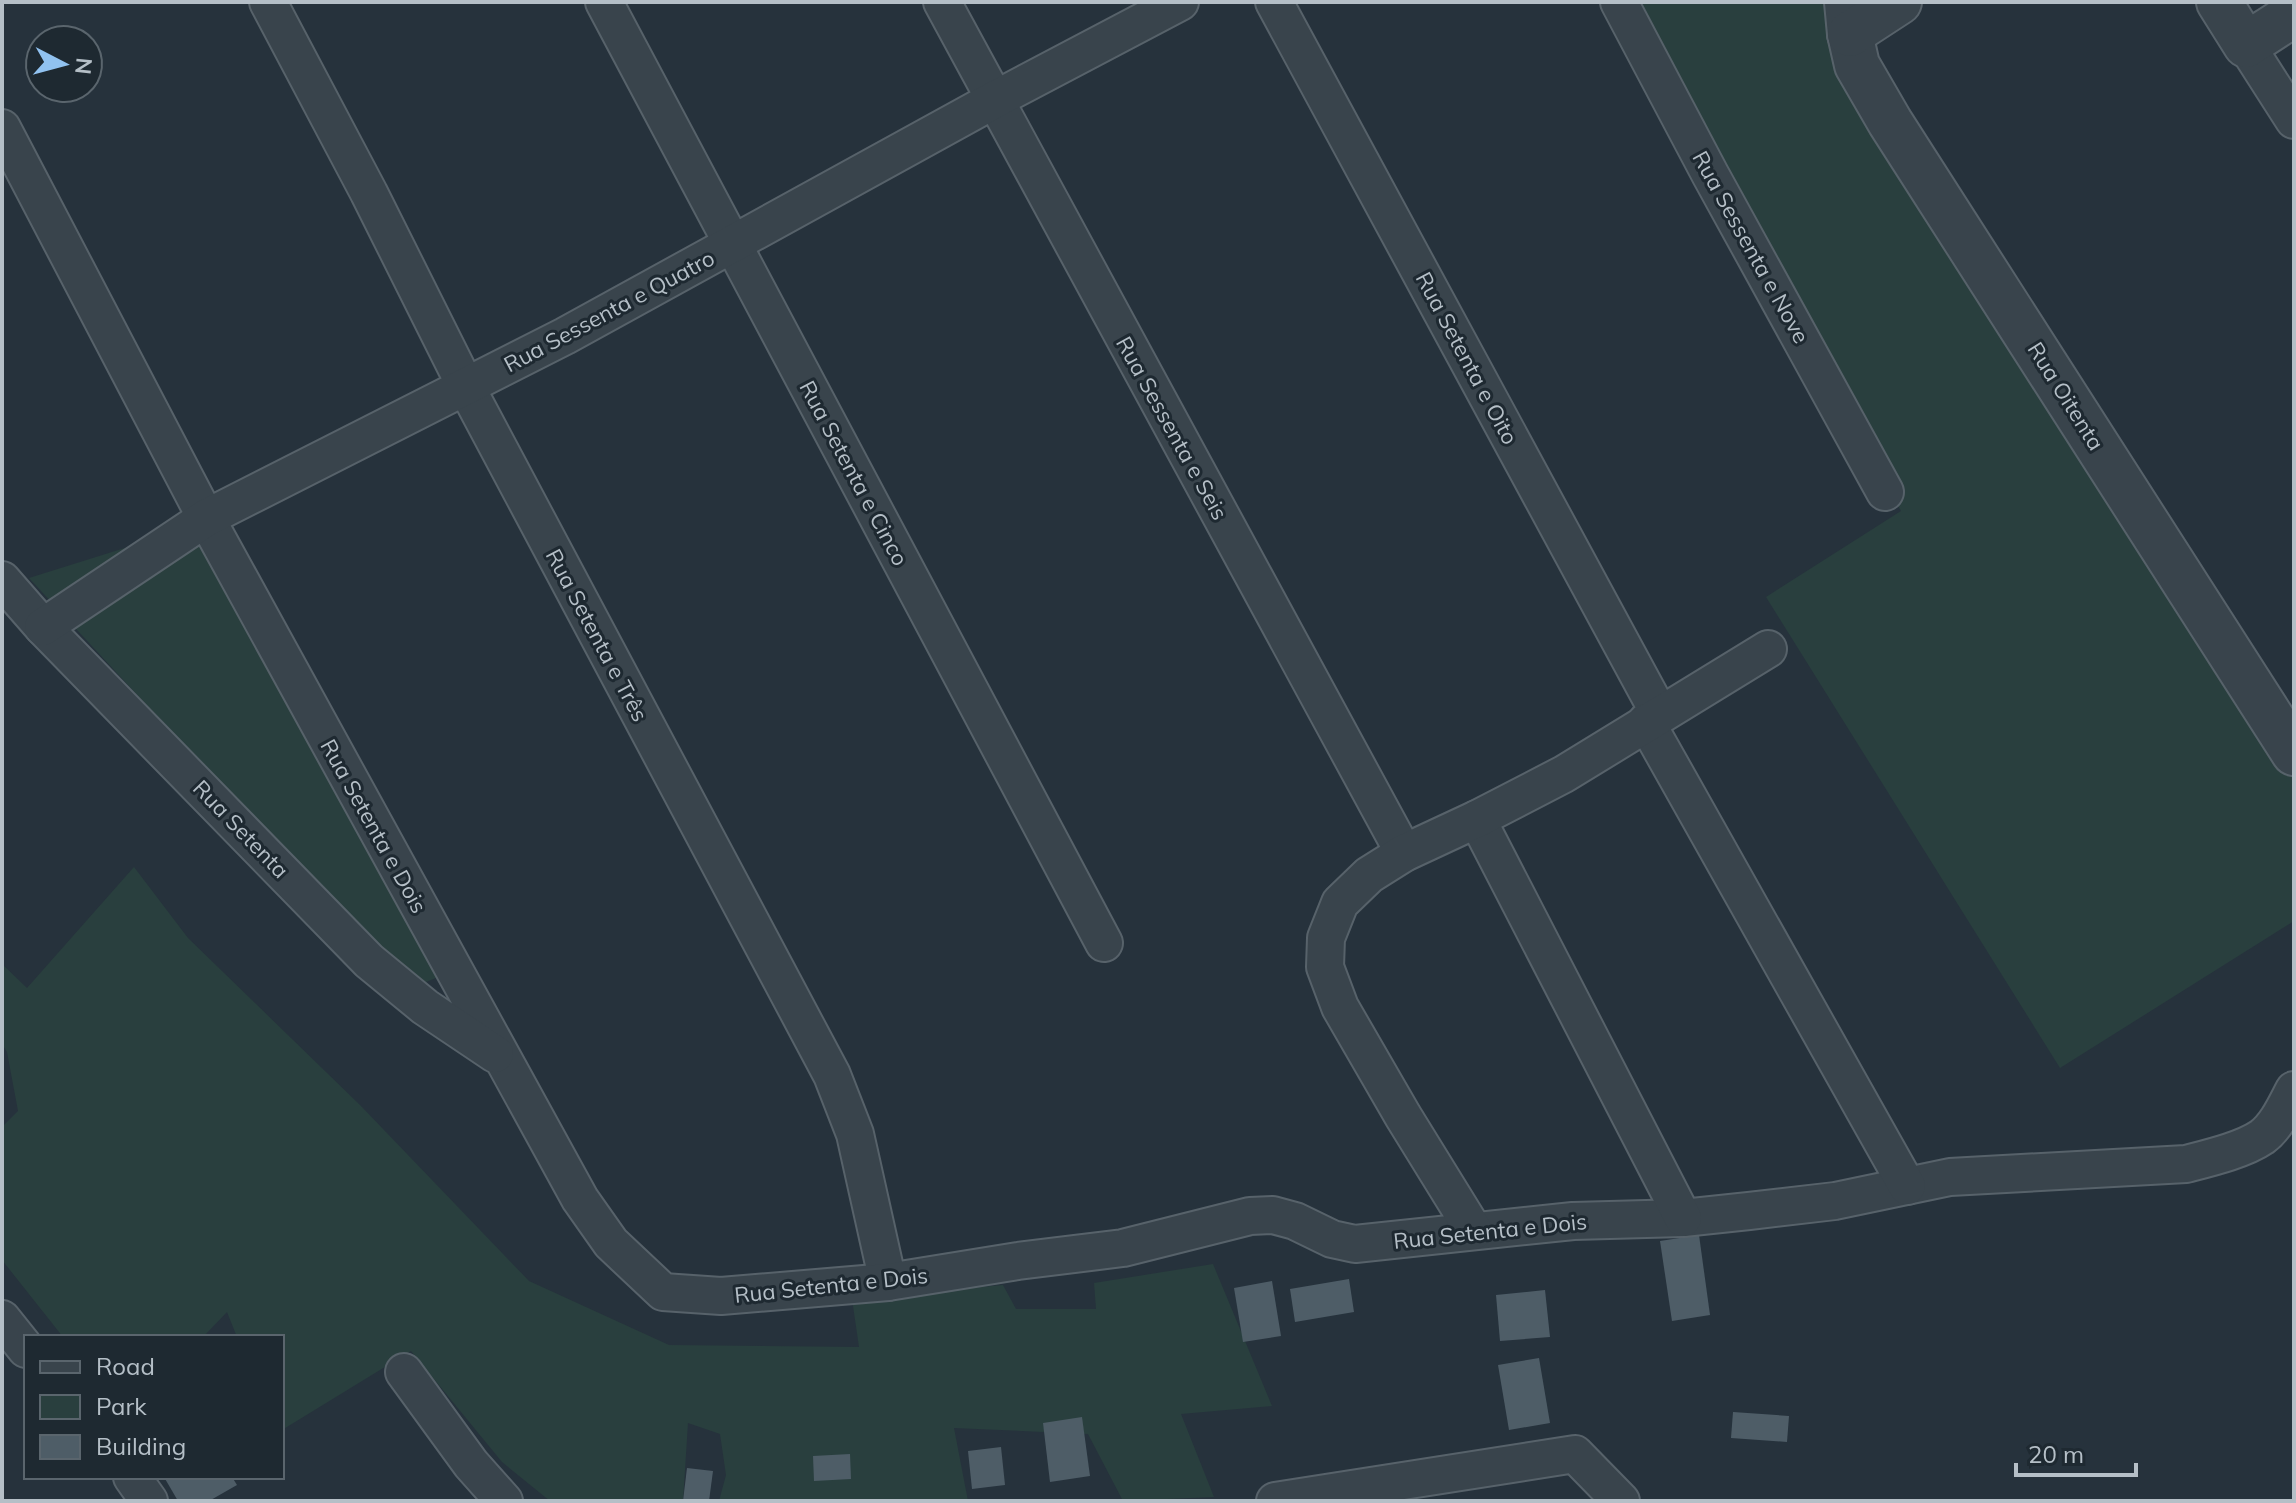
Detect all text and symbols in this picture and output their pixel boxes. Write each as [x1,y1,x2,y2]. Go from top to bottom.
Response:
north arrow [24,24,104,104]
text: N [69,56,99,76]
street label: Rua Sessenta e Nove [1686,146,1816,348]
street label: Rua Sessenta e Quatro [499,244,719,378]
street label: Rua Setenta e Oito [1410,267,1524,449]
street label: Rua Sessenta e Seis [1110,331,1234,525]
street label: Rua Oitenta [2022,337,2110,455]
street label: Rua Setenta e Cinco [793,376,915,570]
street label: Rua Setenta e Três [540,544,654,726]
street label: Rua Setenta e Dois [315,734,433,918]
street label: Rua Setenta [187,774,295,884]
street label: Rua Setenta e Dois [1392,1207,1588,1255]
street label: Rua Setenta e Dois [733,1261,929,1309]
legend [24,1335,284,1479]
text: Road [96,1351,155,1381]
text: Park [96,1391,147,1421]
scale bar [2016,1427,2136,1477]
text: Building [96,1431,186,1461]
text: 20 m [2028,1439,2084,1469]

